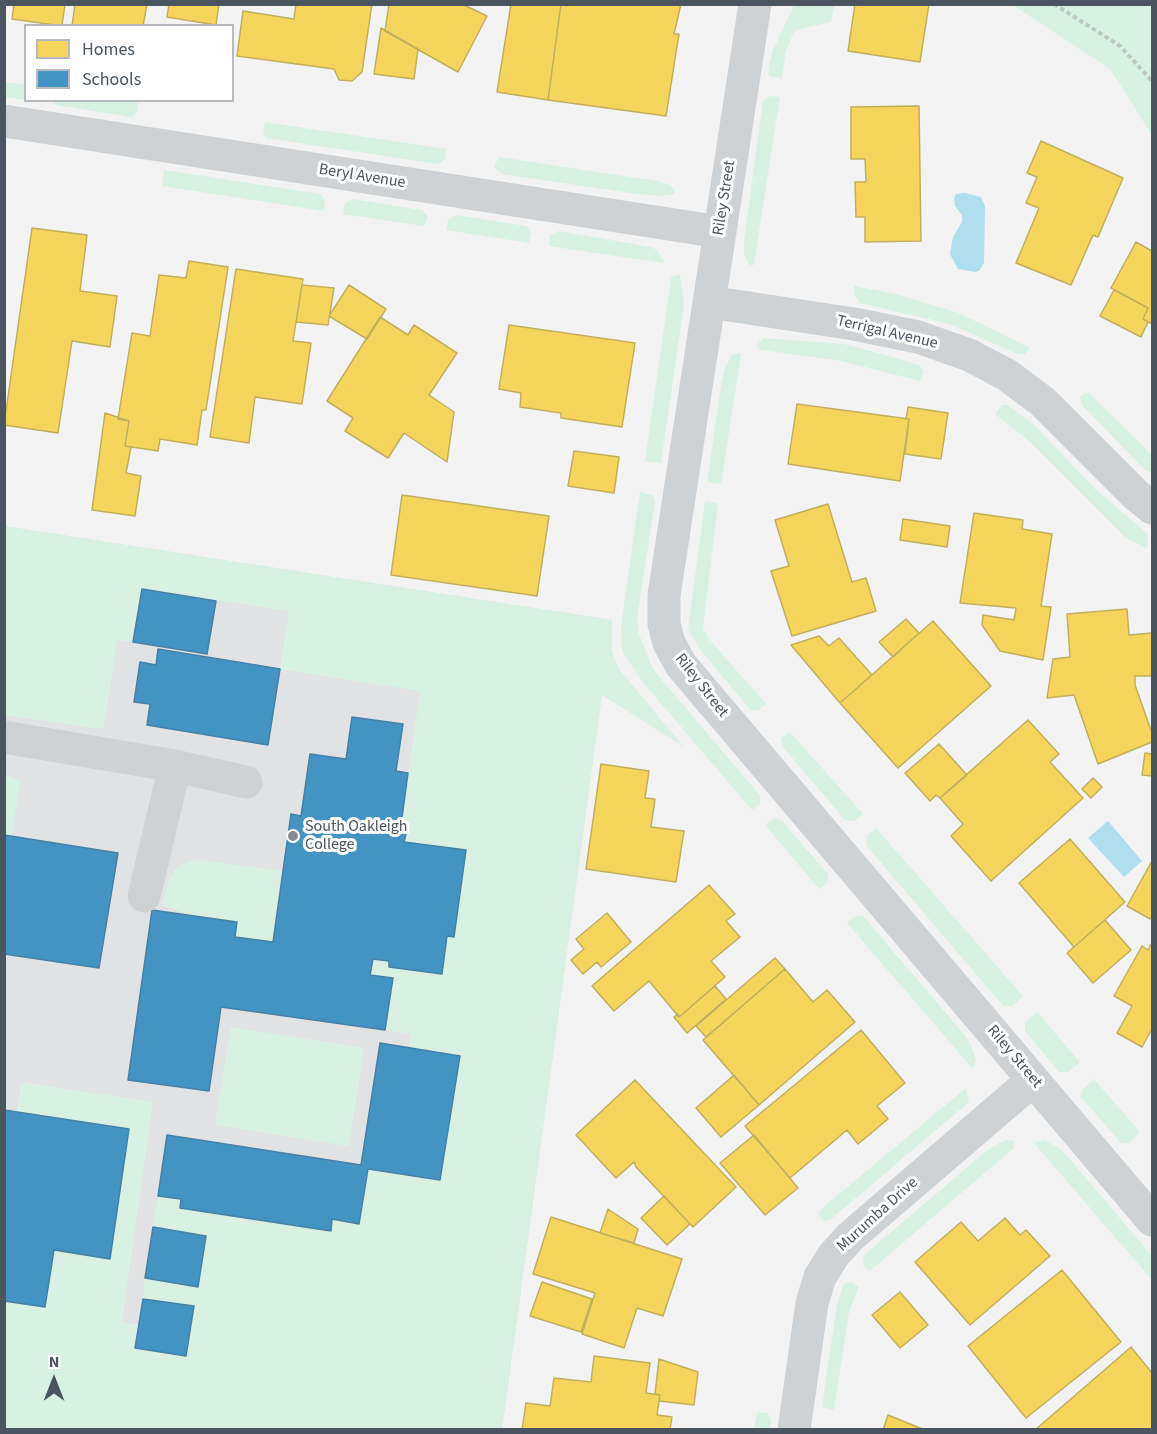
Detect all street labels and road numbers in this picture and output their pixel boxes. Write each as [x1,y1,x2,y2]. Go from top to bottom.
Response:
street label: Riley Street [710,159,740,237]
street label: Beryl Avenue [317,161,407,193]
street label: Terrigal Avenue [835,312,939,354]
street label: Riley Street [670,650,732,722]
street label: Riley Street [982,1022,1046,1092]
street label: Murumba Drive [834,1174,922,1256]

